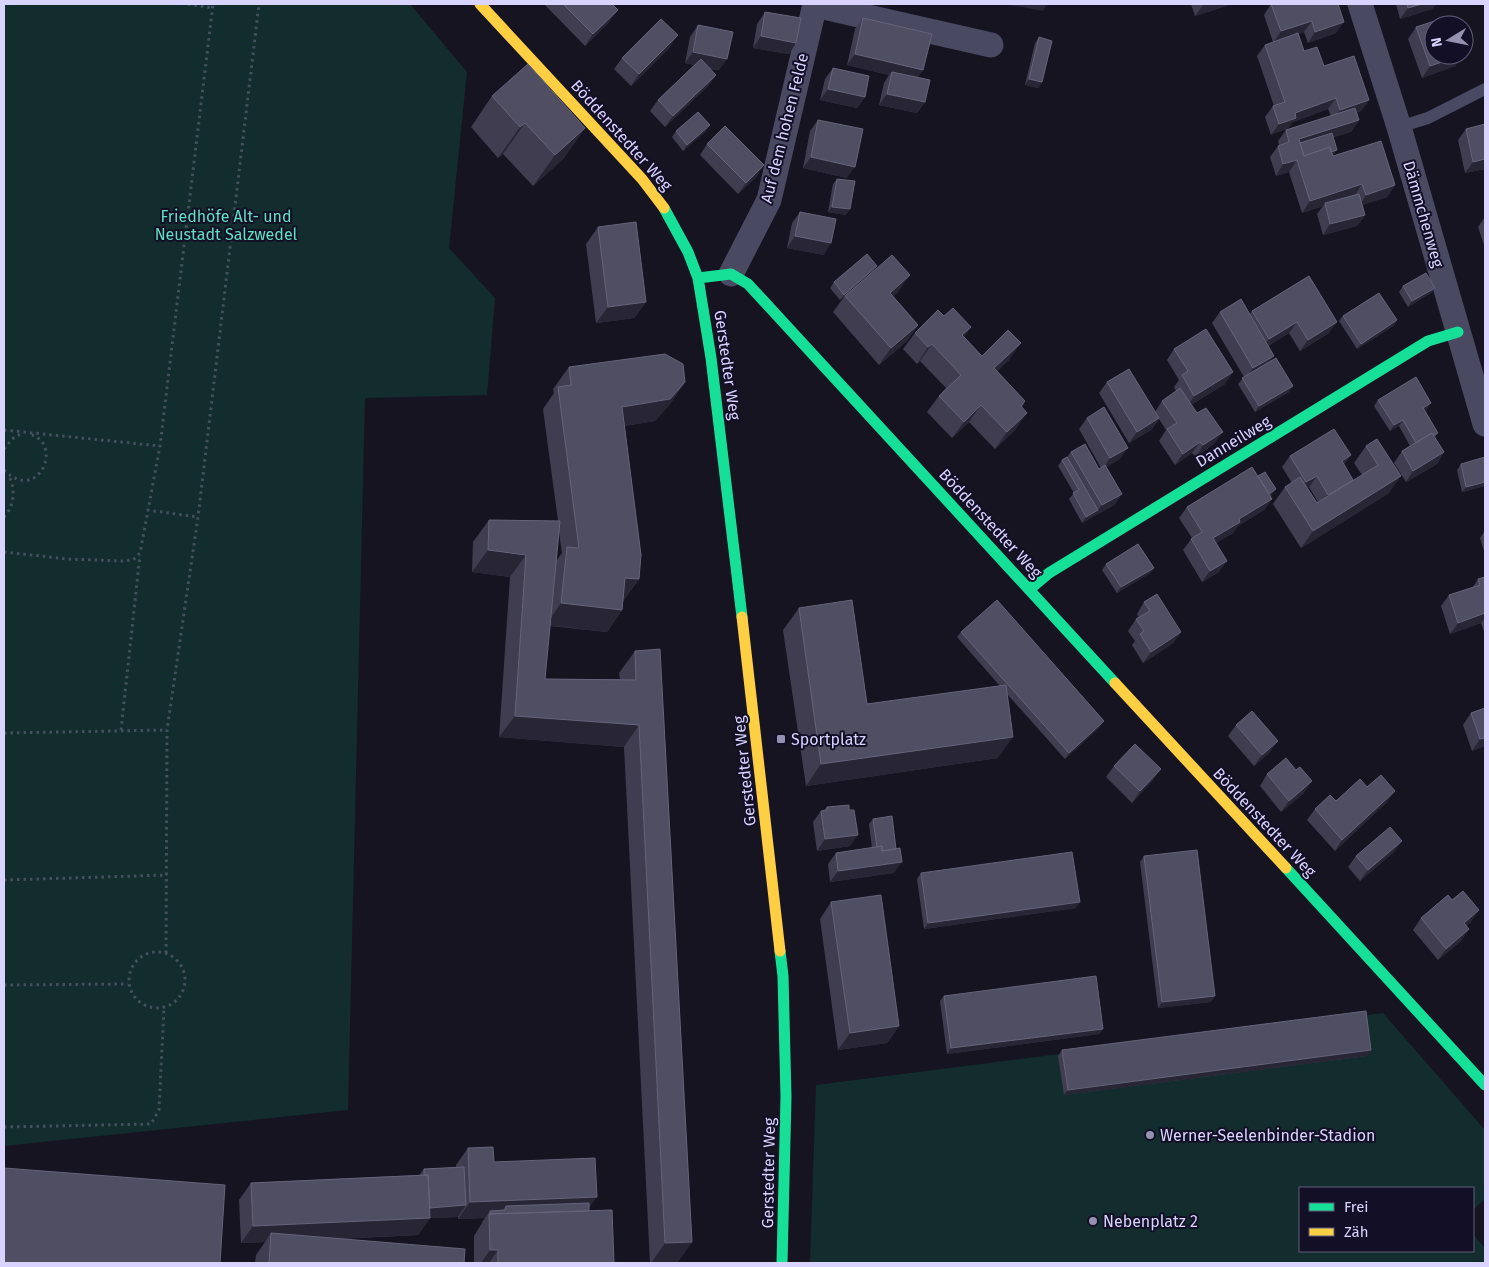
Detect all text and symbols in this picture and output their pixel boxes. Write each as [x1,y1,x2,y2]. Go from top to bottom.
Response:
north arrow [1424,15,1474,65]
text: N [1428,36,1446,48]
street label: Auf dem hohen Felde [757,51,812,205]
street label: Böddenstedter Weg [567,76,677,195]
street label: Dämmchenweg [1399,159,1448,270]
park label: Friedhöfe Alt- und Neustadt Salzwedel [155,207,298,244]
street label: Gerstedter Weg [710,309,745,422]
street label: Danneilweg [1192,411,1275,471]
street label: Böddenstedter Weg [935,465,1047,582]
street label: Gerstedter Weg [729,714,760,827]
place label: Sportplatz [791,730,866,749]
marker: Sportplatz [775,733,787,745]
street label: Böddenstedter Weg [1209,764,1321,881]
street label: Gerstedter Weg [758,1117,779,1229]
place label: Werner-Seelenbinder-Stadion [1160,1126,1375,1145]
marker: Werner-Seelenbinder-Stadion [1144,1129,1156,1141]
legend [1299,1187,1474,1252]
text: Frei [1344,1198,1369,1216]
place label: Nebenplatz 2 [1103,1212,1198,1231]
marker: Nebenplatz 2 [1087,1215,1099,1227]
text: Zäh [1344,1223,1369,1241]

